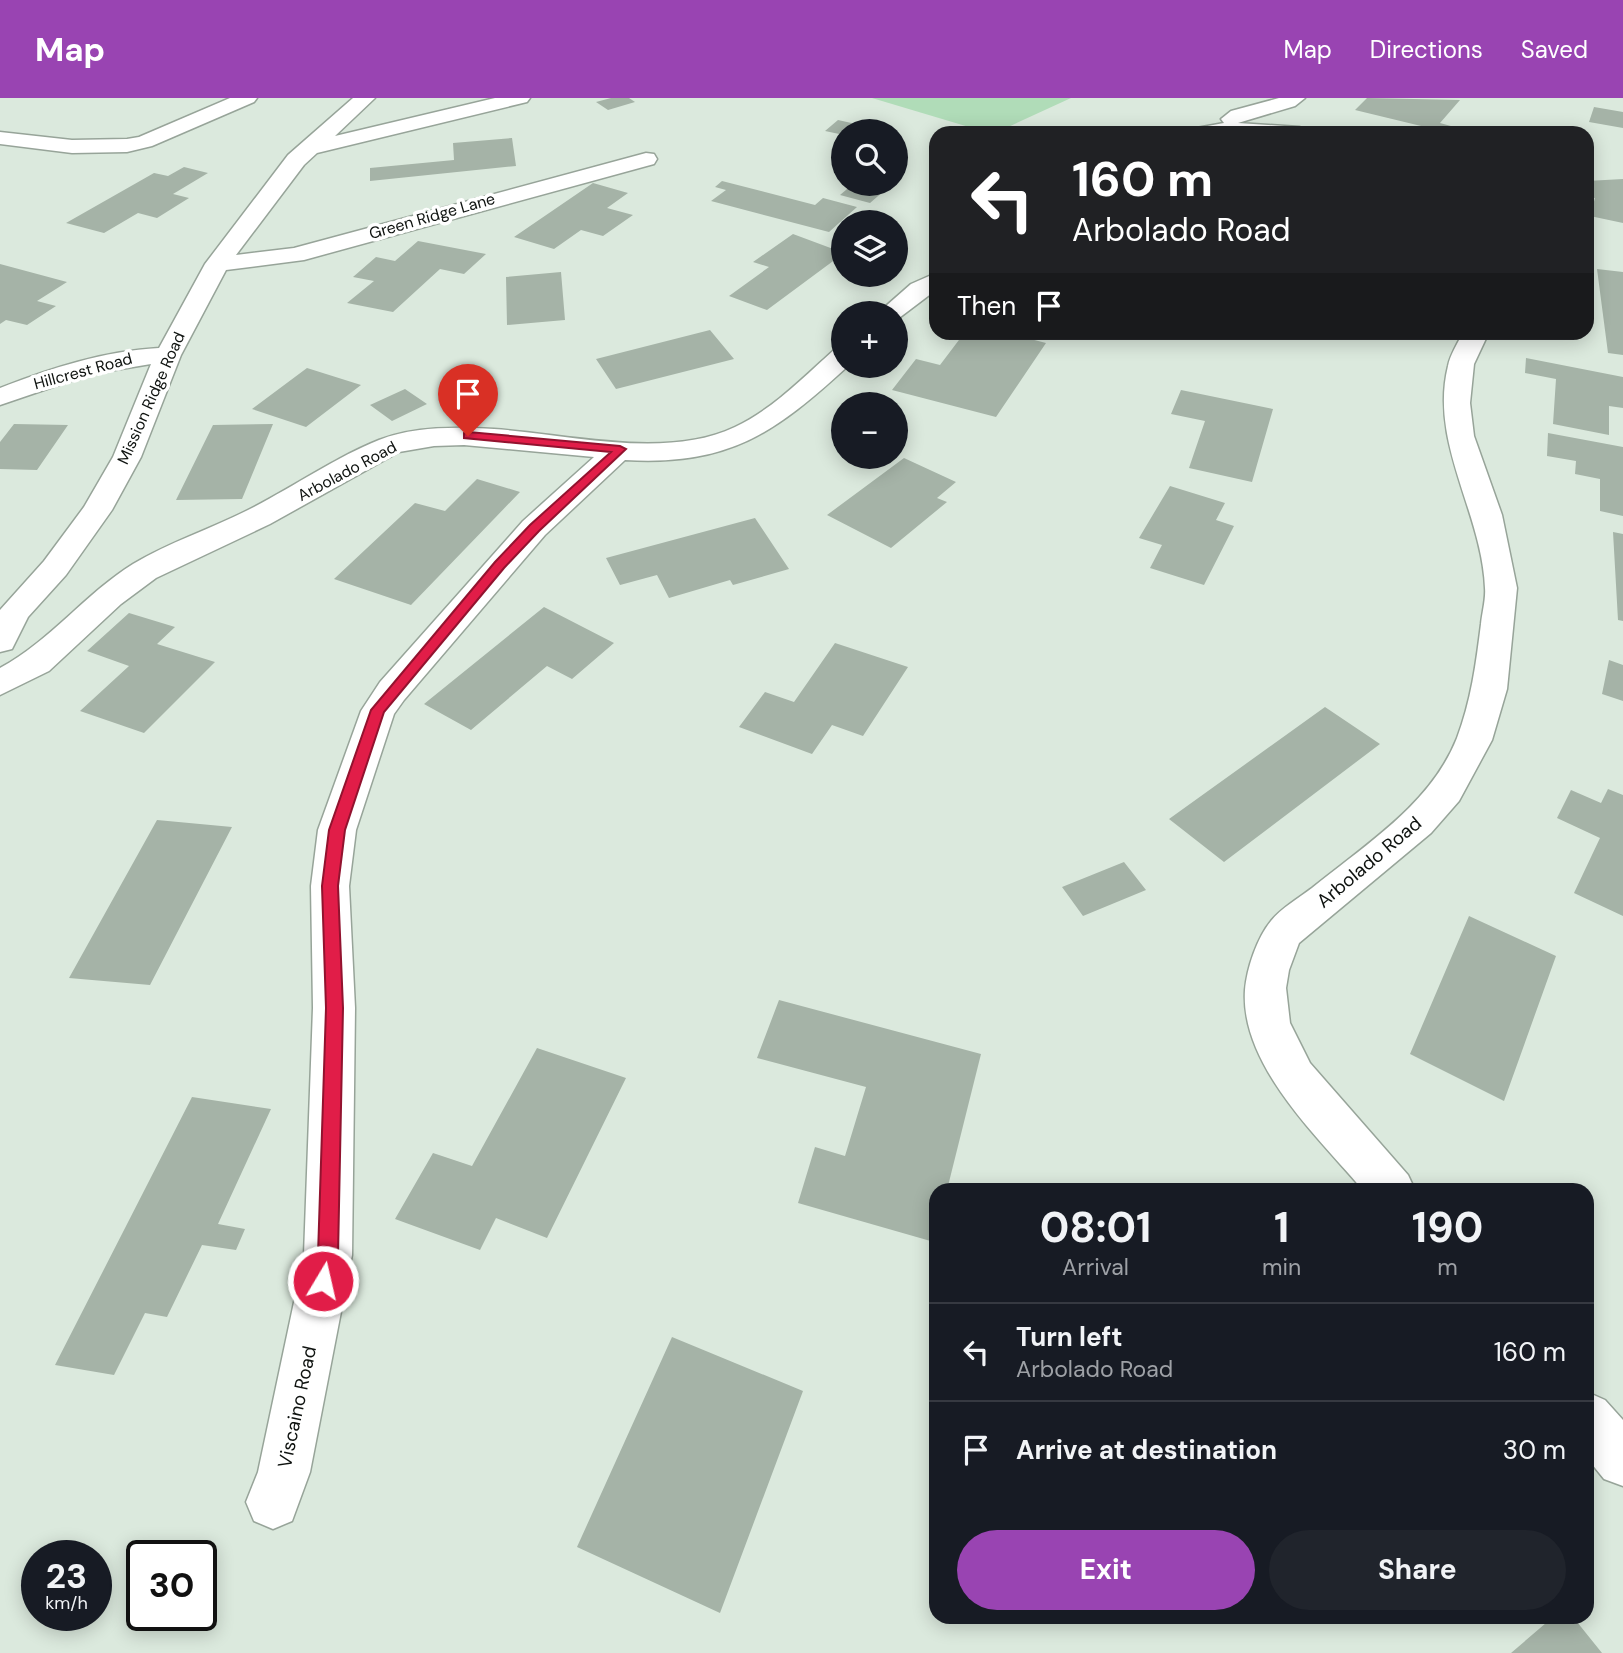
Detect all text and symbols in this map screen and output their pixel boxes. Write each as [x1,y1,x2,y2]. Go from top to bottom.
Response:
text: Map [35,28,105,71]
text: Map [1284,34,1332,65]
text: Directions [1370,34,1483,65]
text: Saved [1521,34,1588,65]
map controls [831,119,908,469]
button: search [831,119,908,196]
text: 160 m [1072,147,1213,211]
icon: left [957,154,1048,245]
street label: Green Ridge Lane [367,188,497,244]
text: Arbolado Road [1072,209,1291,251]
button: layers [831,210,908,287]
icon: arrive [1030,287,1068,325]
text: Then [957,289,1016,323]
button: + [831,301,908,378]
street label: Mission Ridge Road [112,329,190,467]
street label: Hillcrest Road [31,348,135,394]
pin [438,364,498,436]
icon: arrive [449,375,487,413]
button: − [831,392,908,469]
street label: Arbolado Road [294,436,400,506]
street label: Arbolado Road [1311,811,1427,913]
text: 08:01 [1040,1200,1151,1255]
text: 1 [1274,1200,1289,1255]
text: 190 [1412,1200,1483,1255]
position arrow [286,1244,360,1318]
text: Arrival [1062,1252,1129,1282]
text: min [1262,1252,1301,1282]
text: m [1437,1252,1458,1282]
text: Turn left [1016,1320,1123,1354]
icon: left [957,1333,995,1371]
text: 160 m [1494,1335,1566,1369]
street label: Viscaino Road [272,1344,322,1470]
text: Arbolado Road [1016,1354,1173,1384]
icon: arrive [957,1431,995,1469]
text: Arrive at destination [1016,1433,1277,1467]
text: 30 m [1503,1433,1566,1467]
button: Exit [957,1530,1255,1610]
button: Share [1269,1530,1566,1610]
speed limit sign: 30 [126,1540,217,1631]
text: 23 [46,1553,87,1599]
text: km/h [45,1591,88,1615]

